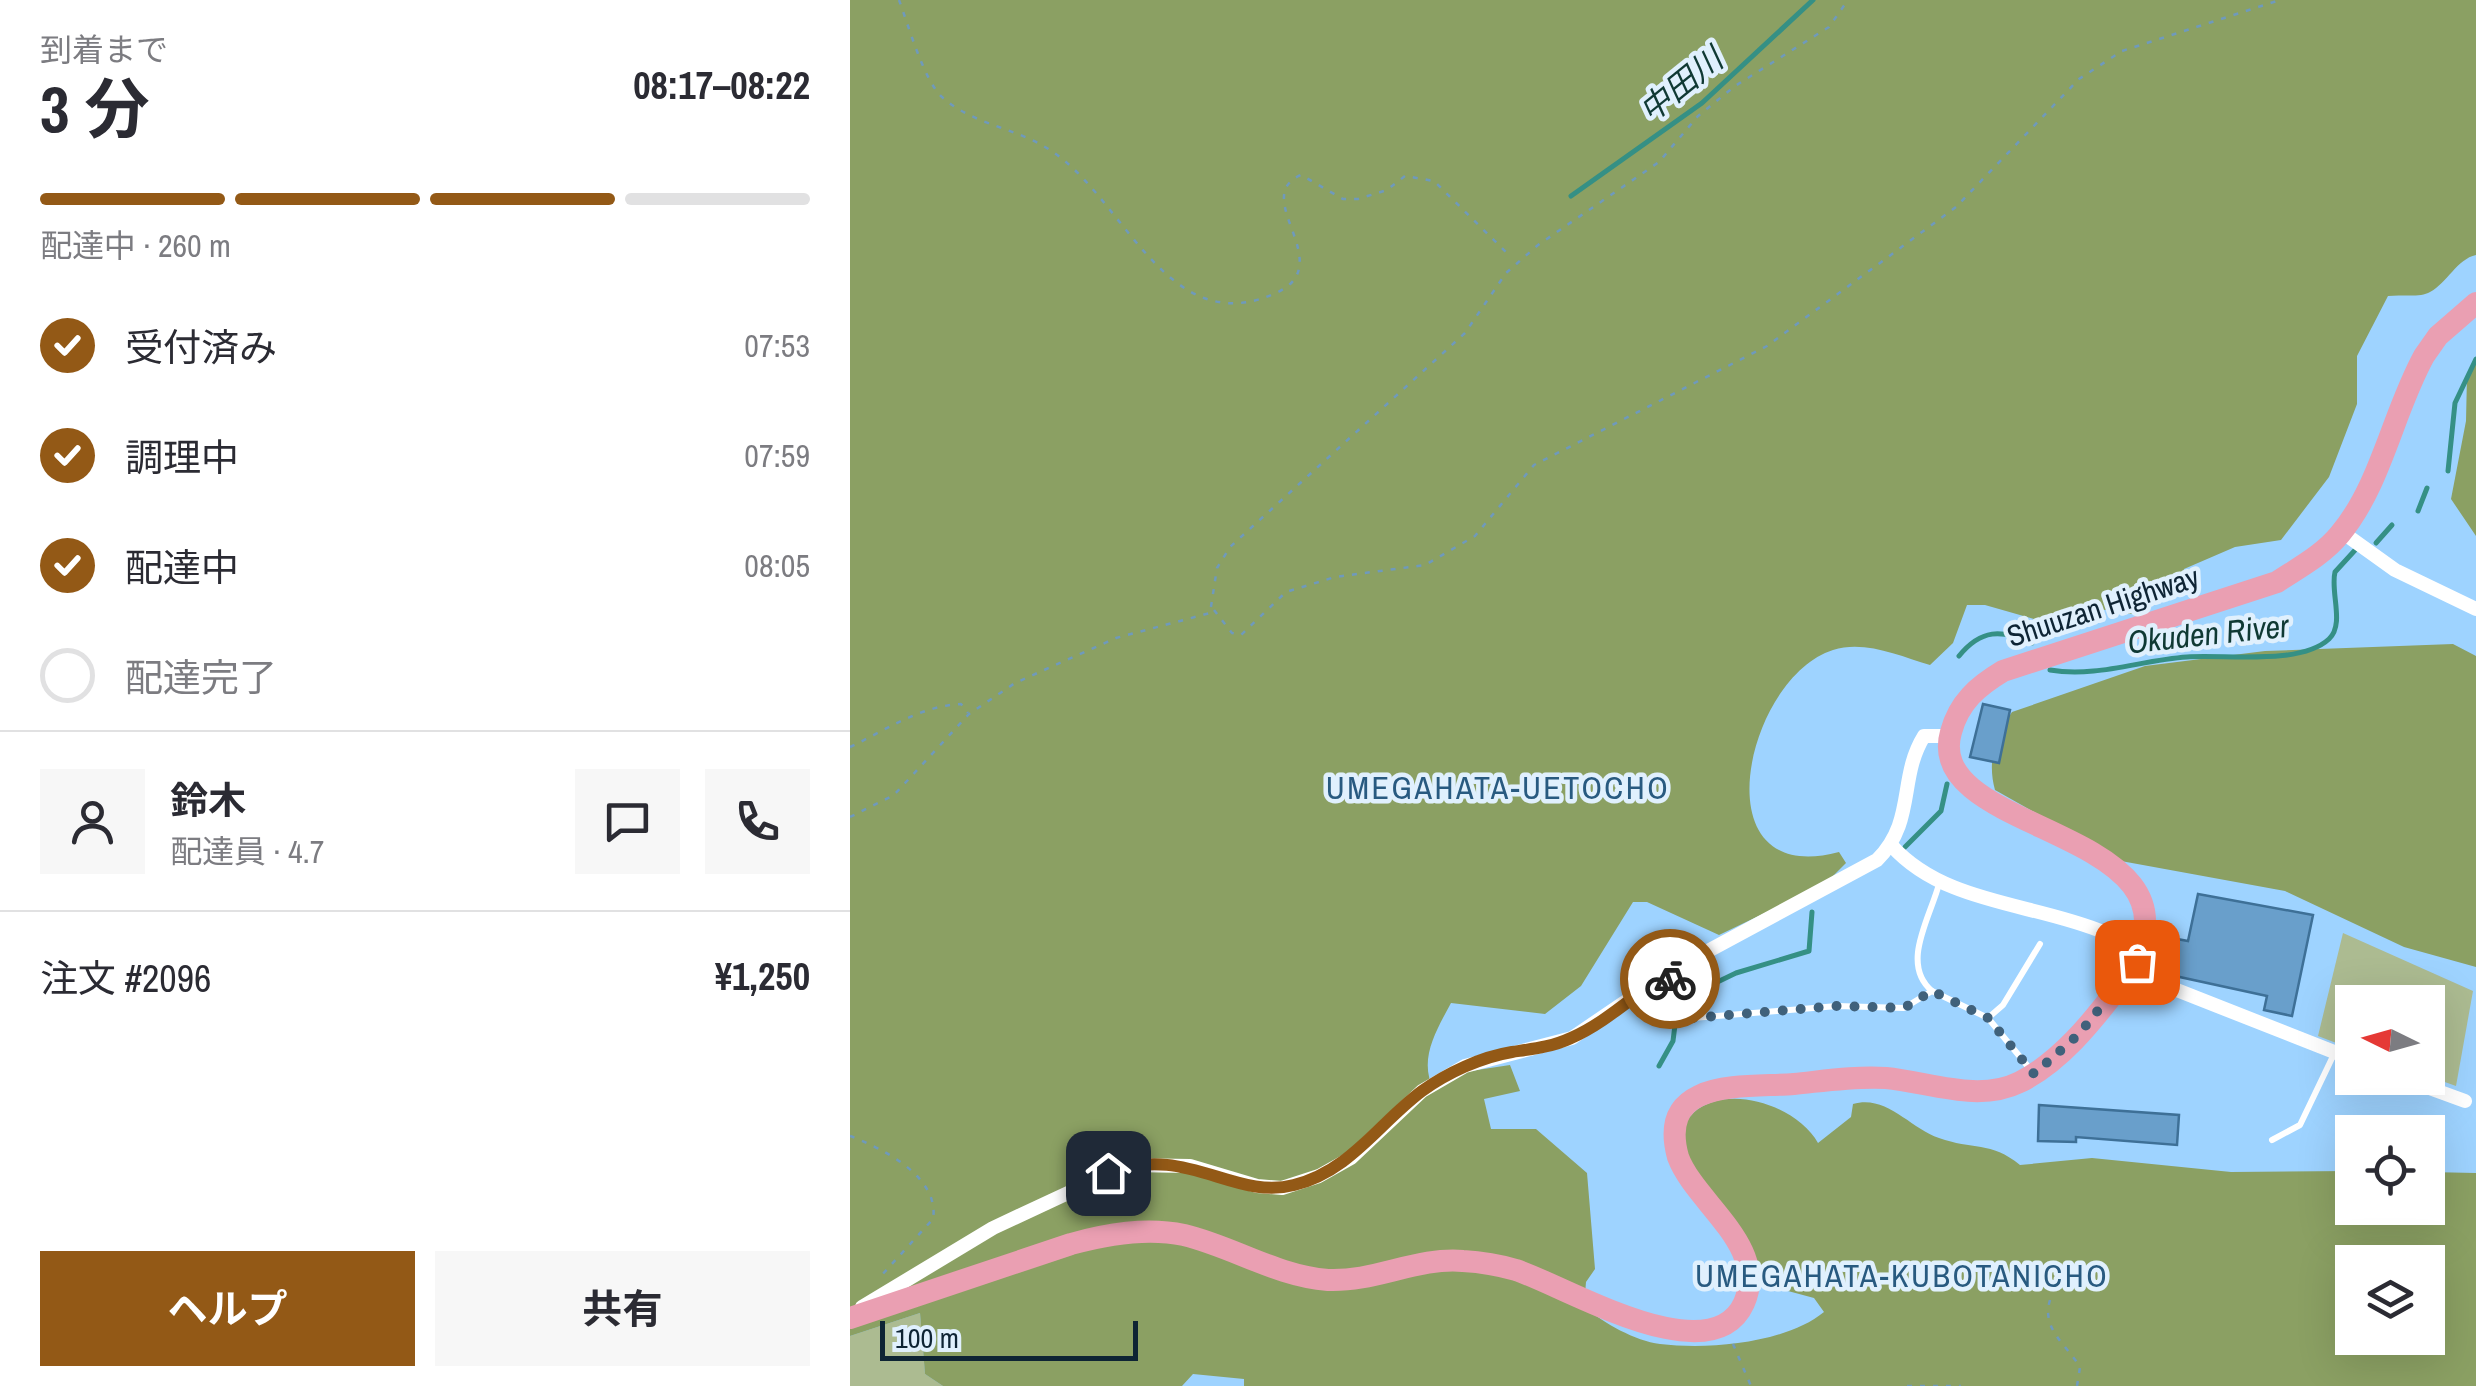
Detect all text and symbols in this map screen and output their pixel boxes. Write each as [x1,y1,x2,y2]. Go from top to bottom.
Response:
text: 到着まで [40,28,168,71]
water label: 中田川 [1630,36,1734,132]
text: 08:17–08:22 [633,60,810,111]
text: 3 分 [40,65,149,152]
text: 配達中 · 260 m [40,224,231,267]
icon: check [40,318,95,373]
text: 受付済み [125,322,277,373]
text: 07:53 [744,324,810,367]
icon: check [40,428,95,483]
text: 調理中 [125,432,239,483]
text: 07:59 [744,434,810,477]
icon: check [40,538,95,593]
text: 配達中 [125,542,239,593]
text: 08:05 [744,544,810,587]
street label: Shuuzan Highway [2002,556,2204,656]
water label: Okuden River [2125,604,2292,663]
text: 配達完了 [125,652,277,703]
district label: UMEGAHATA-UETOCHO [1326,766,1670,809]
button: person [40,769,145,874]
button: chat [575,769,680,874]
button: phone [705,769,810,874]
text: 鈴木 [170,775,246,826]
text: 配達員 · 4.7 [170,830,324,873]
pin [2095,920,2180,1005]
courier [1620,929,1720,1029]
icon: bag [2110,935,2165,990]
text: ¥1,250 [715,951,810,1002]
icon: bike [1643,952,1698,1007]
text: 注文 #2096 [40,953,211,1004]
north arrow [2335,985,2445,1095]
map controls [2335,985,2445,1355]
button: locate [2335,1115,2445,1225]
pin [1066,1131,1151,1216]
icon: home [1081,1146,1136,1201]
button: layers [2335,1245,2445,1355]
button: ヘルプ [40,1251,415,1366]
button: 共有 [435,1251,810,1366]
district label: UMEGAHATA-KUBOTANICHO [1695,1254,2109,1297]
scale bar [880,1316,1138,1360]
text: 100 m [895,1319,959,1357]

